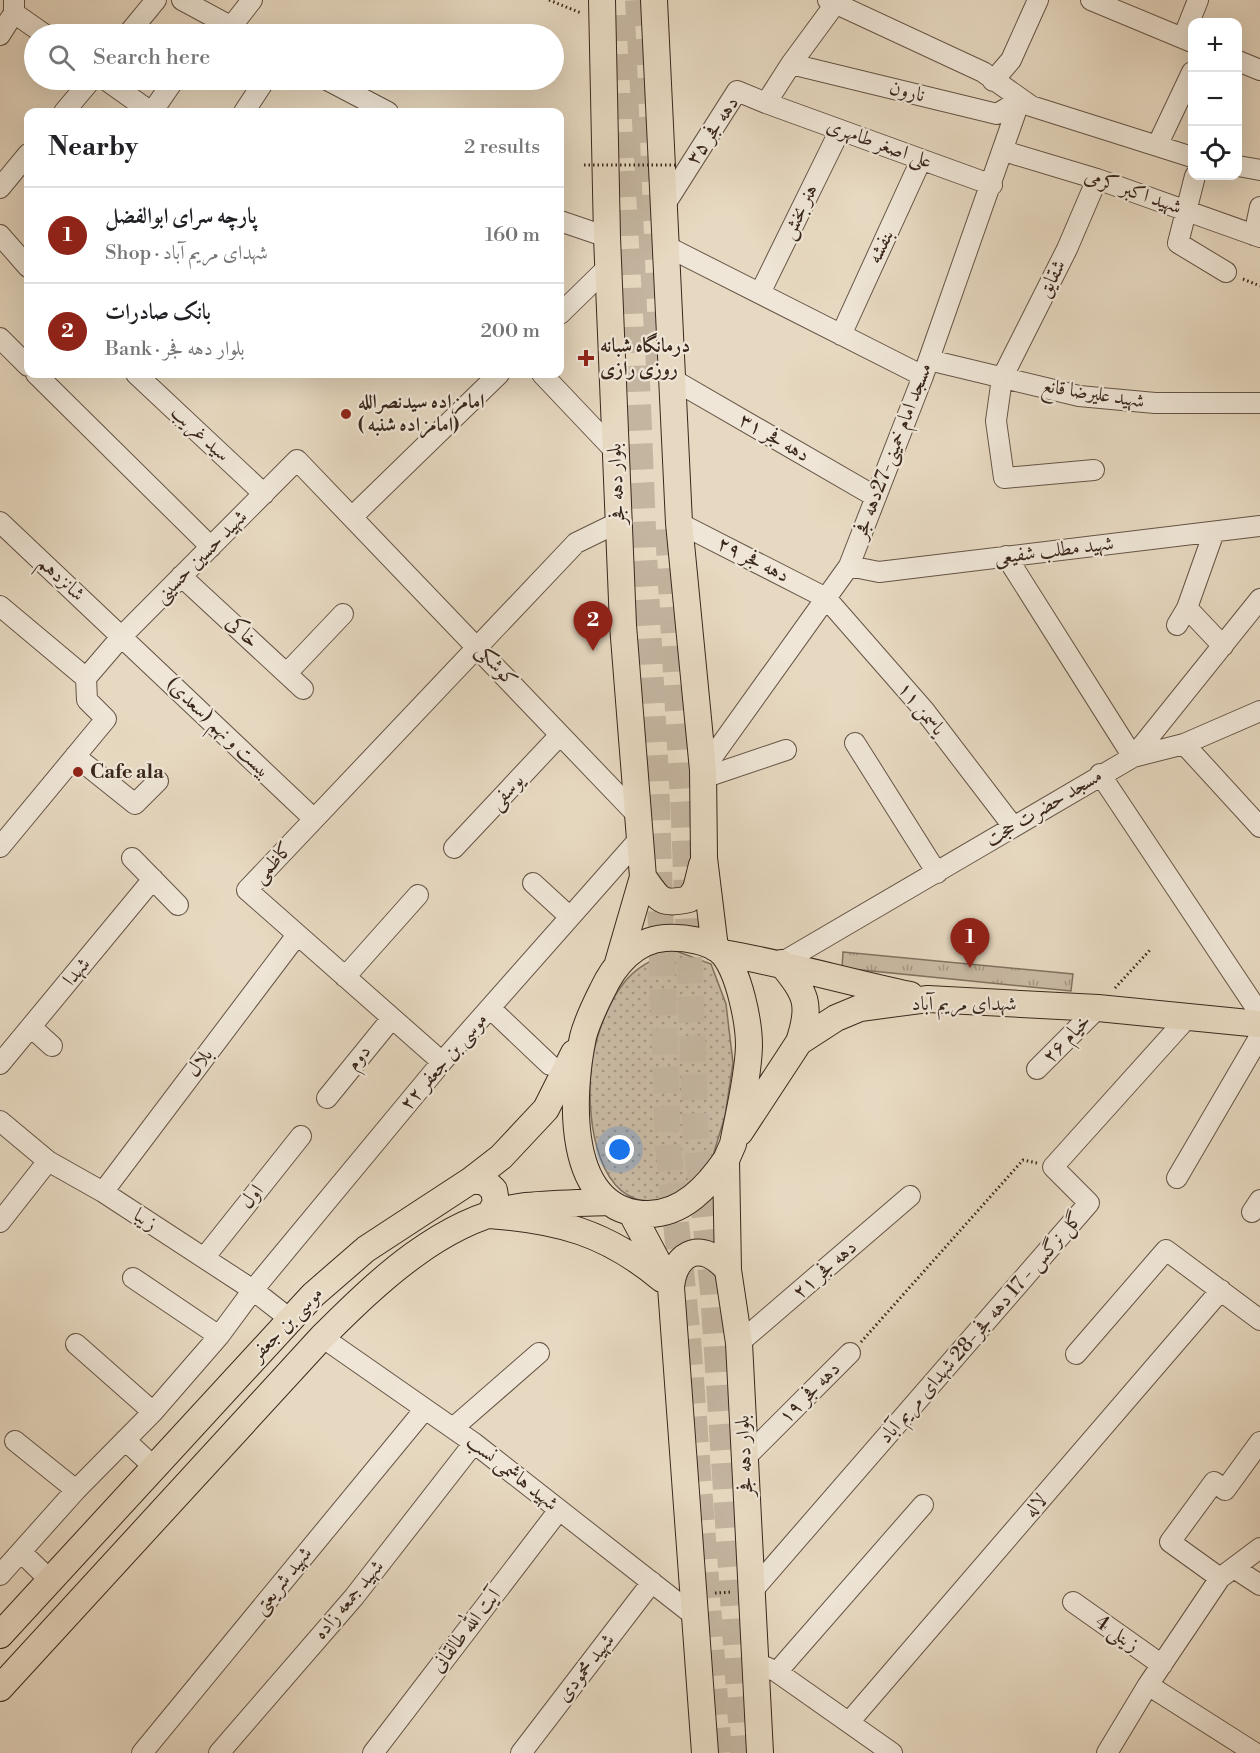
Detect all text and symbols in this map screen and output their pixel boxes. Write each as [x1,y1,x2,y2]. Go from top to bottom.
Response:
map controls [1188,18,1242,180]
button: + [1188,18,1242,72]
search box [24,24,564,90]
icon: search [45,41,78,74]
text: Search here [93,44,210,71]
button: − [1188,72,1242,126]
street label: نارون [887,76,928,109]
street label: دهه فجر ۳۵ [681,92,745,170]
street label: علی اصغر طامهری [823,113,935,176]
button: locate [1188,126,1242,180]
text: Nearby [48,131,138,163]
text: 2 results [464,135,540,160]
street label: شهید اکبر کرمی [1081,164,1185,220]
street label: هنر بخش [776,180,824,244]
text: پارچه سرای ابوالفضل [105,203,257,230]
text: 1 [63,223,72,248]
text: 160 m [485,223,540,248]
street label: بنفشه [862,226,900,268]
text: Shop · شهدای مریم آباد [105,241,268,266]
street label: شقایق [1032,256,1072,302]
text: بانک صادرات [105,299,211,326]
text: 2 [61,319,74,344]
text: 200 m [480,319,540,344]
place label: درمانگاه شبانه روزی رازی [600,332,690,382]
text: Bank · بلوار دهه فجر [105,337,245,362]
marker: درمانگاه شبانه روزی رازی [577,349,595,367]
street label: مسجد امام خمینی-27دهه فجر [847,360,942,546]
street label: شهید علیرضا قانع [1039,374,1146,418]
place label: امامزاده سیدنصرالله ( امامزاده شنبه) [358,390,485,439]
street label: سید غریب [165,400,235,468]
marker: امامزاده سیدنصرالله ( امامزاده شنبه) [339,407,353,421]
street label: دهه فجر ۳۱ [734,408,814,468]
street label: بلوار دهه فجر [602,443,632,527]
street label: شهید حسین حسینی [149,505,254,610]
street label: دهه فجر ۲۹ [713,531,793,589]
street label: شهید مطلب شفیعی [993,531,1115,571]
street label: شانزدهم [29,551,90,611]
pin: 2 [574,602,612,651]
street label: خاکی [220,610,264,654]
street label: کوشکی [470,639,522,693]
street label: بیست و نهم (سعدی) [157,672,276,788]
street label: یاسمن ۱۱ [892,677,951,742]
place label: Cafe ala [90,760,164,785]
street label: مسجد حضرت حجت [981,763,1107,853]
marker: Cafe ala [71,765,85,779]
street label: یوسفی [484,768,531,816]
street label: کاظمی [248,837,298,889]
pin: 1 [950,918,990,968]
street label: شهدا [58,953,96,991]
street label: شهدای مریم آباد [911,991,1017,1021]
street label: موسی بن جعفر ۲۲ [395,1008,494,1117]
street label: خیام ۲۶ [1037,1009,1099,1072]
street label: دوم [341,1040,380,1079]
street label: بلال [181,1044,219,1082]
your location [605,1135,634,1164]
street label: اول [235,1180,269,1214]
street label: زیبا [128,1203,162,1237]
street label: گل نرگس - 17 دهه فجر-28 شهدای مریم آباد [873,1206,1092,1452]
street label: دهه فجر ۲۱ [788,1235,862,1305]
street label: موسی بن جعفر [244,1281,329,1369]
street label: دهه فجر ۱۹ [774,1357,846,1429]
street label: بلوار دهه فجر [730,1415,760,1499]
street label: شهید هاشمی نسب [461,1429,563,1517]
street label: لاله [1019,1489,1053,1523]
street label: شهید شریعتی [248,1542,319,1621]
street label: شهید جمعه زاده [308,1555,390,1645]
street label: آیت الله طالقانی [422,1580,508,1678]
street label: زینلی 4 [1090,1610,1144,1659]
street label: شهید محمودی [551,1629,621,1707]

